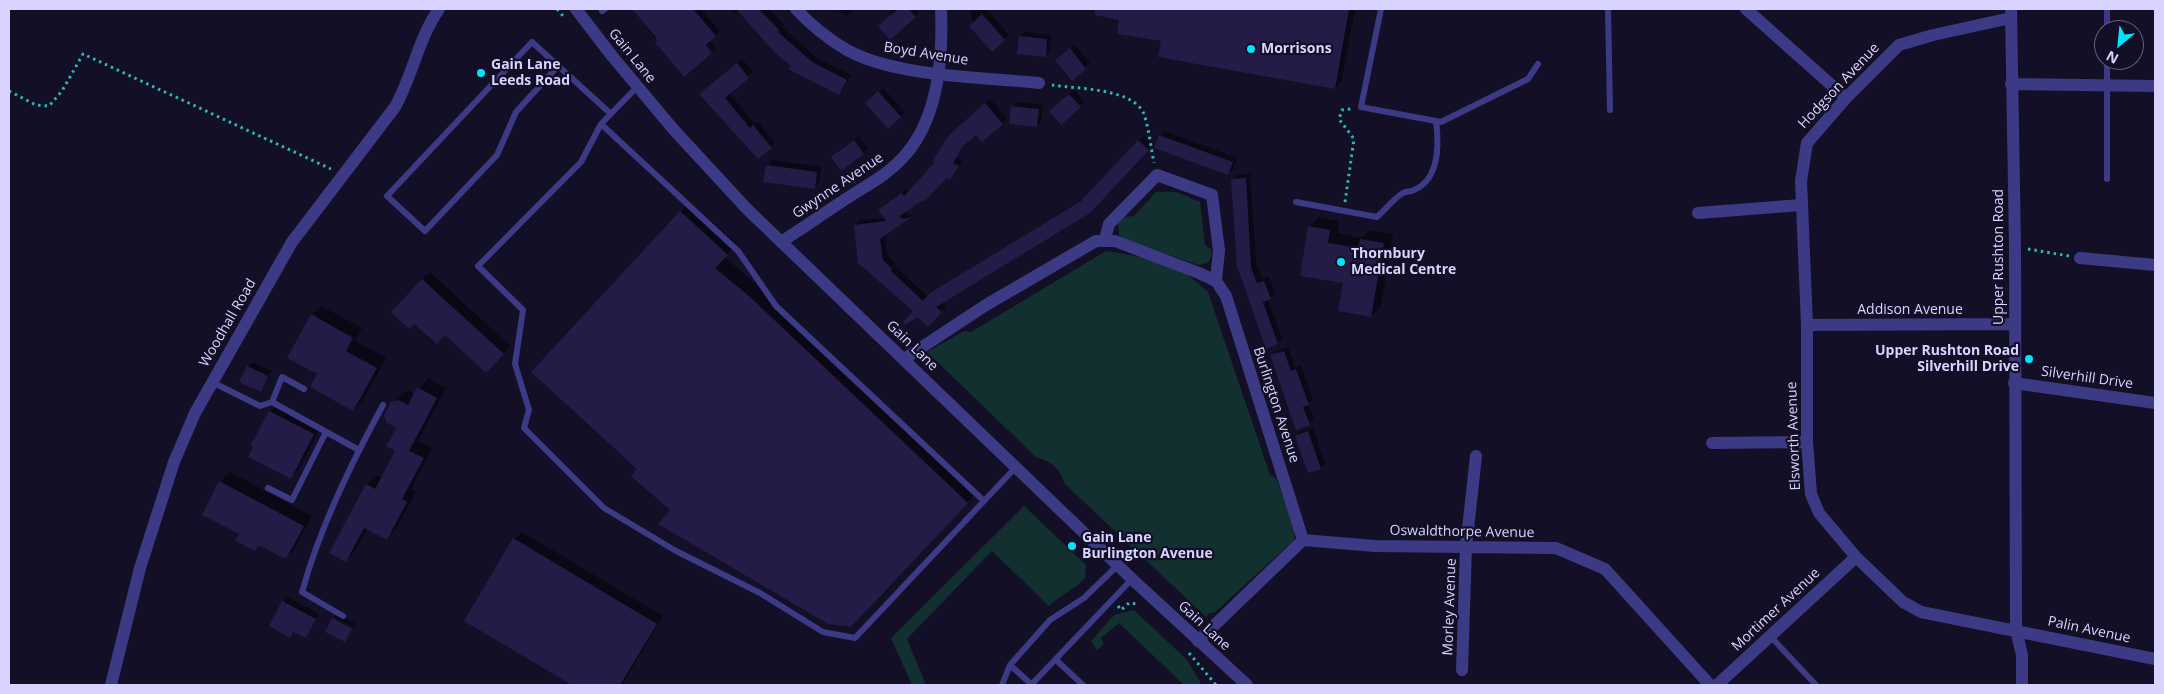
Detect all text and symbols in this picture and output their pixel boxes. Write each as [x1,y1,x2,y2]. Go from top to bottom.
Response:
north arrow [2094,20,2144,70]
street label: Gain Lane [605,25,659,87]
street label: Boyd Avenue [883,39,969,69]
street label: Hodgson Avenue [1795,40,1883,132]
place label: Morrisons [1261,41,1332,57]
marker: Morrisons [1245,43,1257,55]
text: N [2103,47,2122,69]
place label: Gain Lane Leeds Road [491,57,570,90]
marker: Gain Lane Leeds Road [475,67,487,79]
street label: Gwynne Avenue [790,150,886,222]
street label: Upper Rushton Road [1991,189,2007,325]
place label: Thornbury Medical Centre [1351,246,1456,278]
marker: Thornbury Medical Centre [1335,256,1347,268]
street label: Woodhall Road [196,276,260,370]
street label: Addison Avenue [1857,302,1963,318]
street label: Gain Lane [883,317,941,375]
place label: Upper Rushton Road Silverhill Drive [1875,343,2019,376]
street label: Burlington Avenue [1249,345,1303,465]
marker: Upper Rushton Road Silverhill Drive [2023,353,2035,365]
street label: Silverhill Drive [2040,363,2134,393]
street label: Elsworth Avenue [1784,381,1804,491]
street label: Oswaldthorpe Avenue [1389,522,1535,542]
place label: Gain Lane Burlington Avenue [1082,530,1213,562]
marker: Gain Lane Burlington Avenue [1066,540,1078,552]
street label: Morley Avenue [1440,558,1460,656]
street label: Mortimer Avenue [1729,565,1823,655]
street label: Gain Lane [1174,598,1234,654]
street label: Palin Avenue [2046,613,2132,647]

